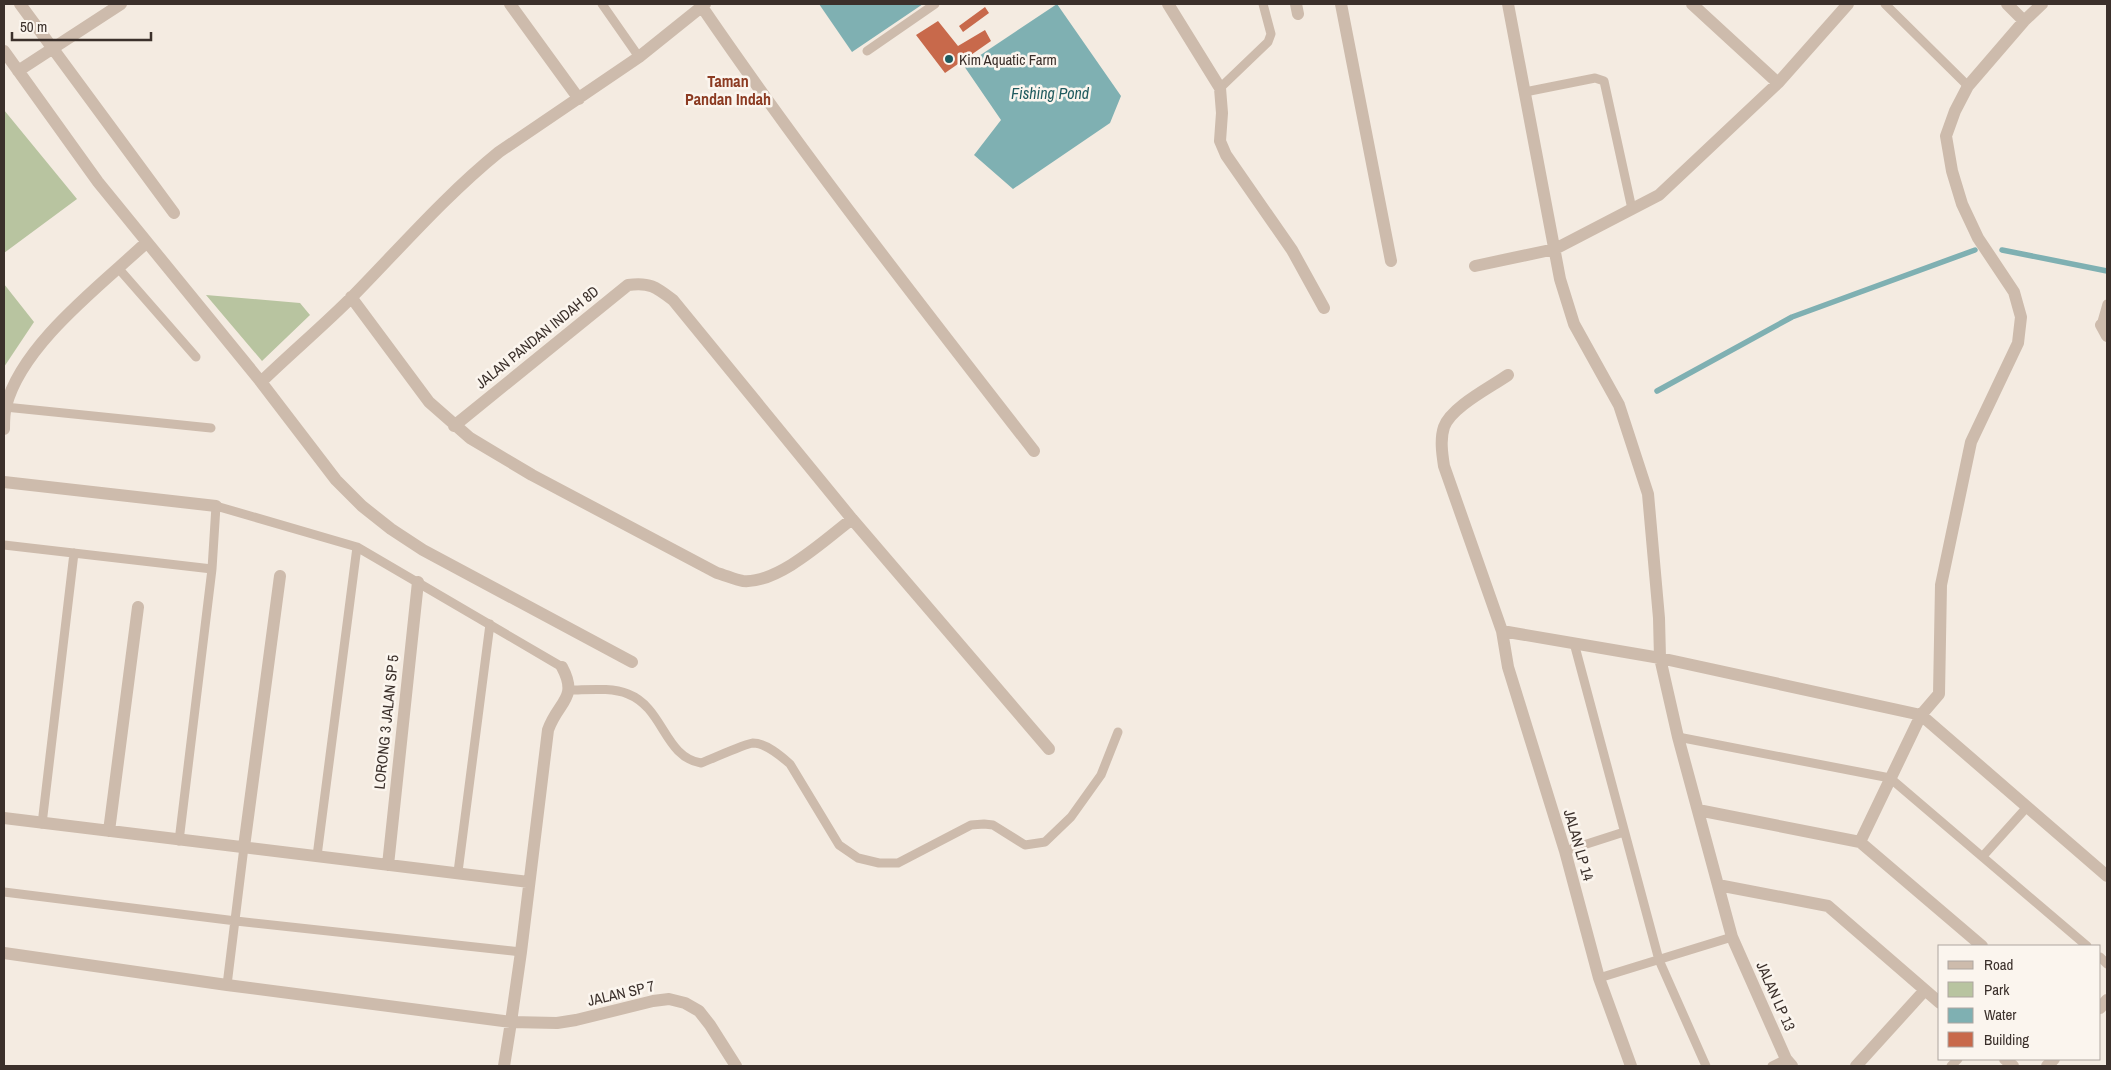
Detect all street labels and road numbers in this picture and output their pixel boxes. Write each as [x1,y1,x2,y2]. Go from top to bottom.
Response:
street label: JALAN PANDAN INDAH 8D [471,281,603,393]
street label: LORONG 3 JALAN SP 5 [368,654,404,790]
street label: JALAN LP 14 [1559,807,1599,883]
street label: JALAN LP 13 [1751,958,1801,1034]
street label: JALAN SP 7 [585,975,657,1011]

